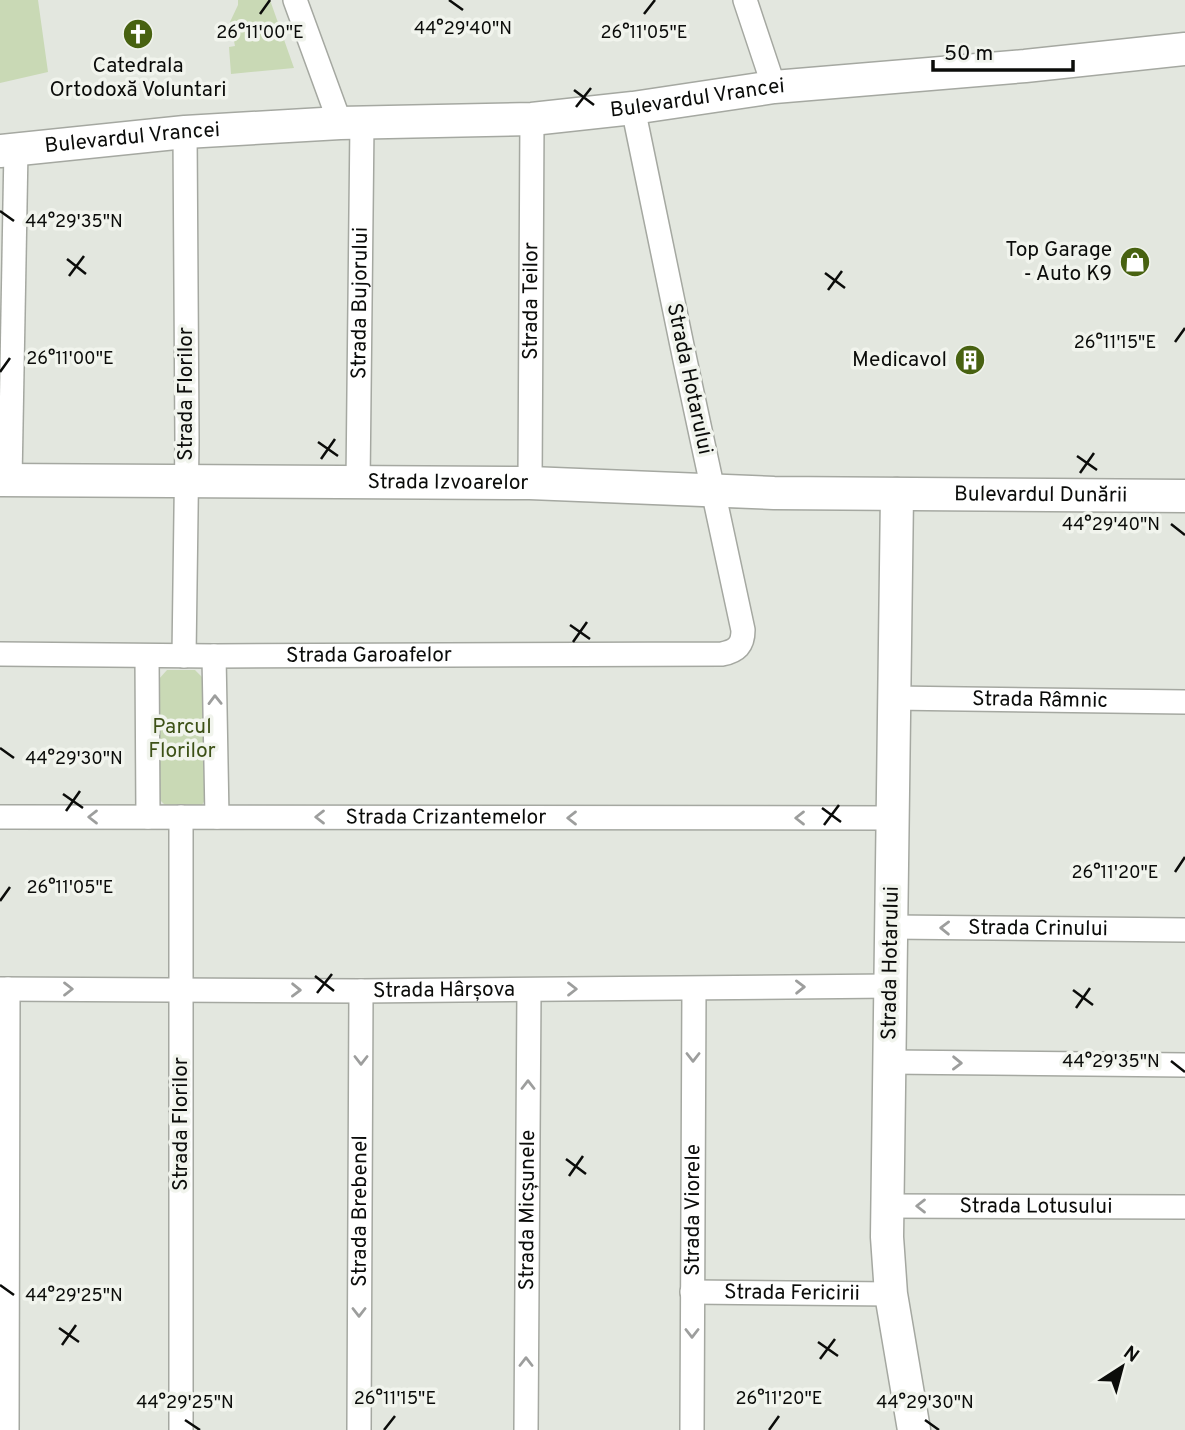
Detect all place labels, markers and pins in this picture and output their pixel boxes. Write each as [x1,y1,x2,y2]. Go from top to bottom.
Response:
church icon: Catedrala Ortodoxă Voluntari [121,17,155,51]
place label: Catedrala Ortodoxă Voluntari [49,53,227,104]
place label: Top Garage - Auto K9 [1005,237,1112,288]
shop icon: Top Garage - Auto K9 [1118,245,1152,279]
building icon: Medicavol [953,343,987,377]
place label: Medicavol [852,347,947,374]

